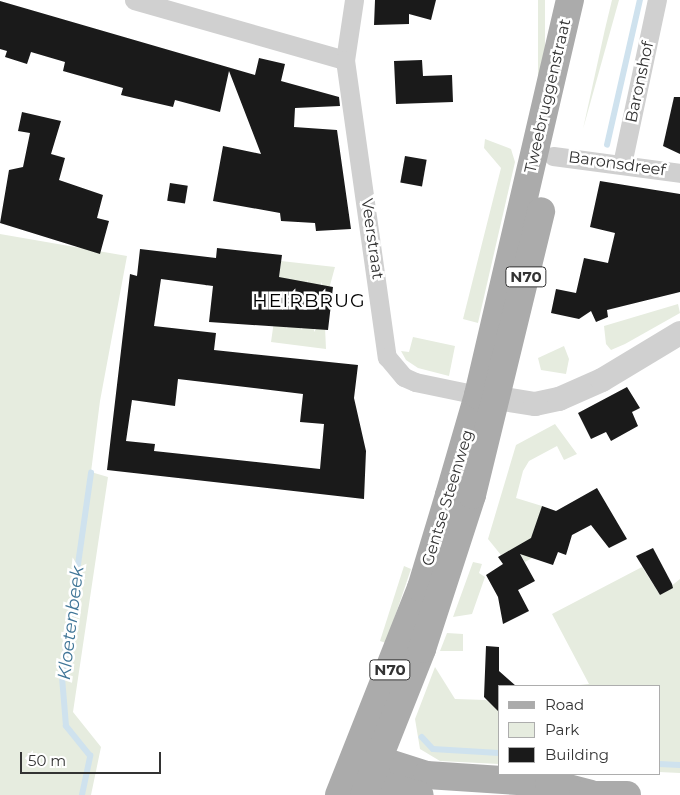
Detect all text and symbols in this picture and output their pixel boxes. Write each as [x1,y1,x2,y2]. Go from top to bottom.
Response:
street label: Tweebruggenstraat [521,17,575,175]
street label: Baronshof [622,40,658,124]
street label: Baronsdreef [567,148,667,180]
street label: Veerstraat [357,197,387,281]
road number: N70 [505,264,547,290]
district label: HEIRBRUG [251,290,367,312]
street label: Gentse Steenweg [418,428,478,568]
water label: Kloetenbeek [53,565,89,681]
road number: N70 [369,658,411,682]
legend [498,685,660,775]
text: Road [545,695,584,714]
text: Park [545,720,579,739]
scale bar [22,742,164,774]
text: Building [545,745,609,764]
text: 50 m [28,751,66,770]

